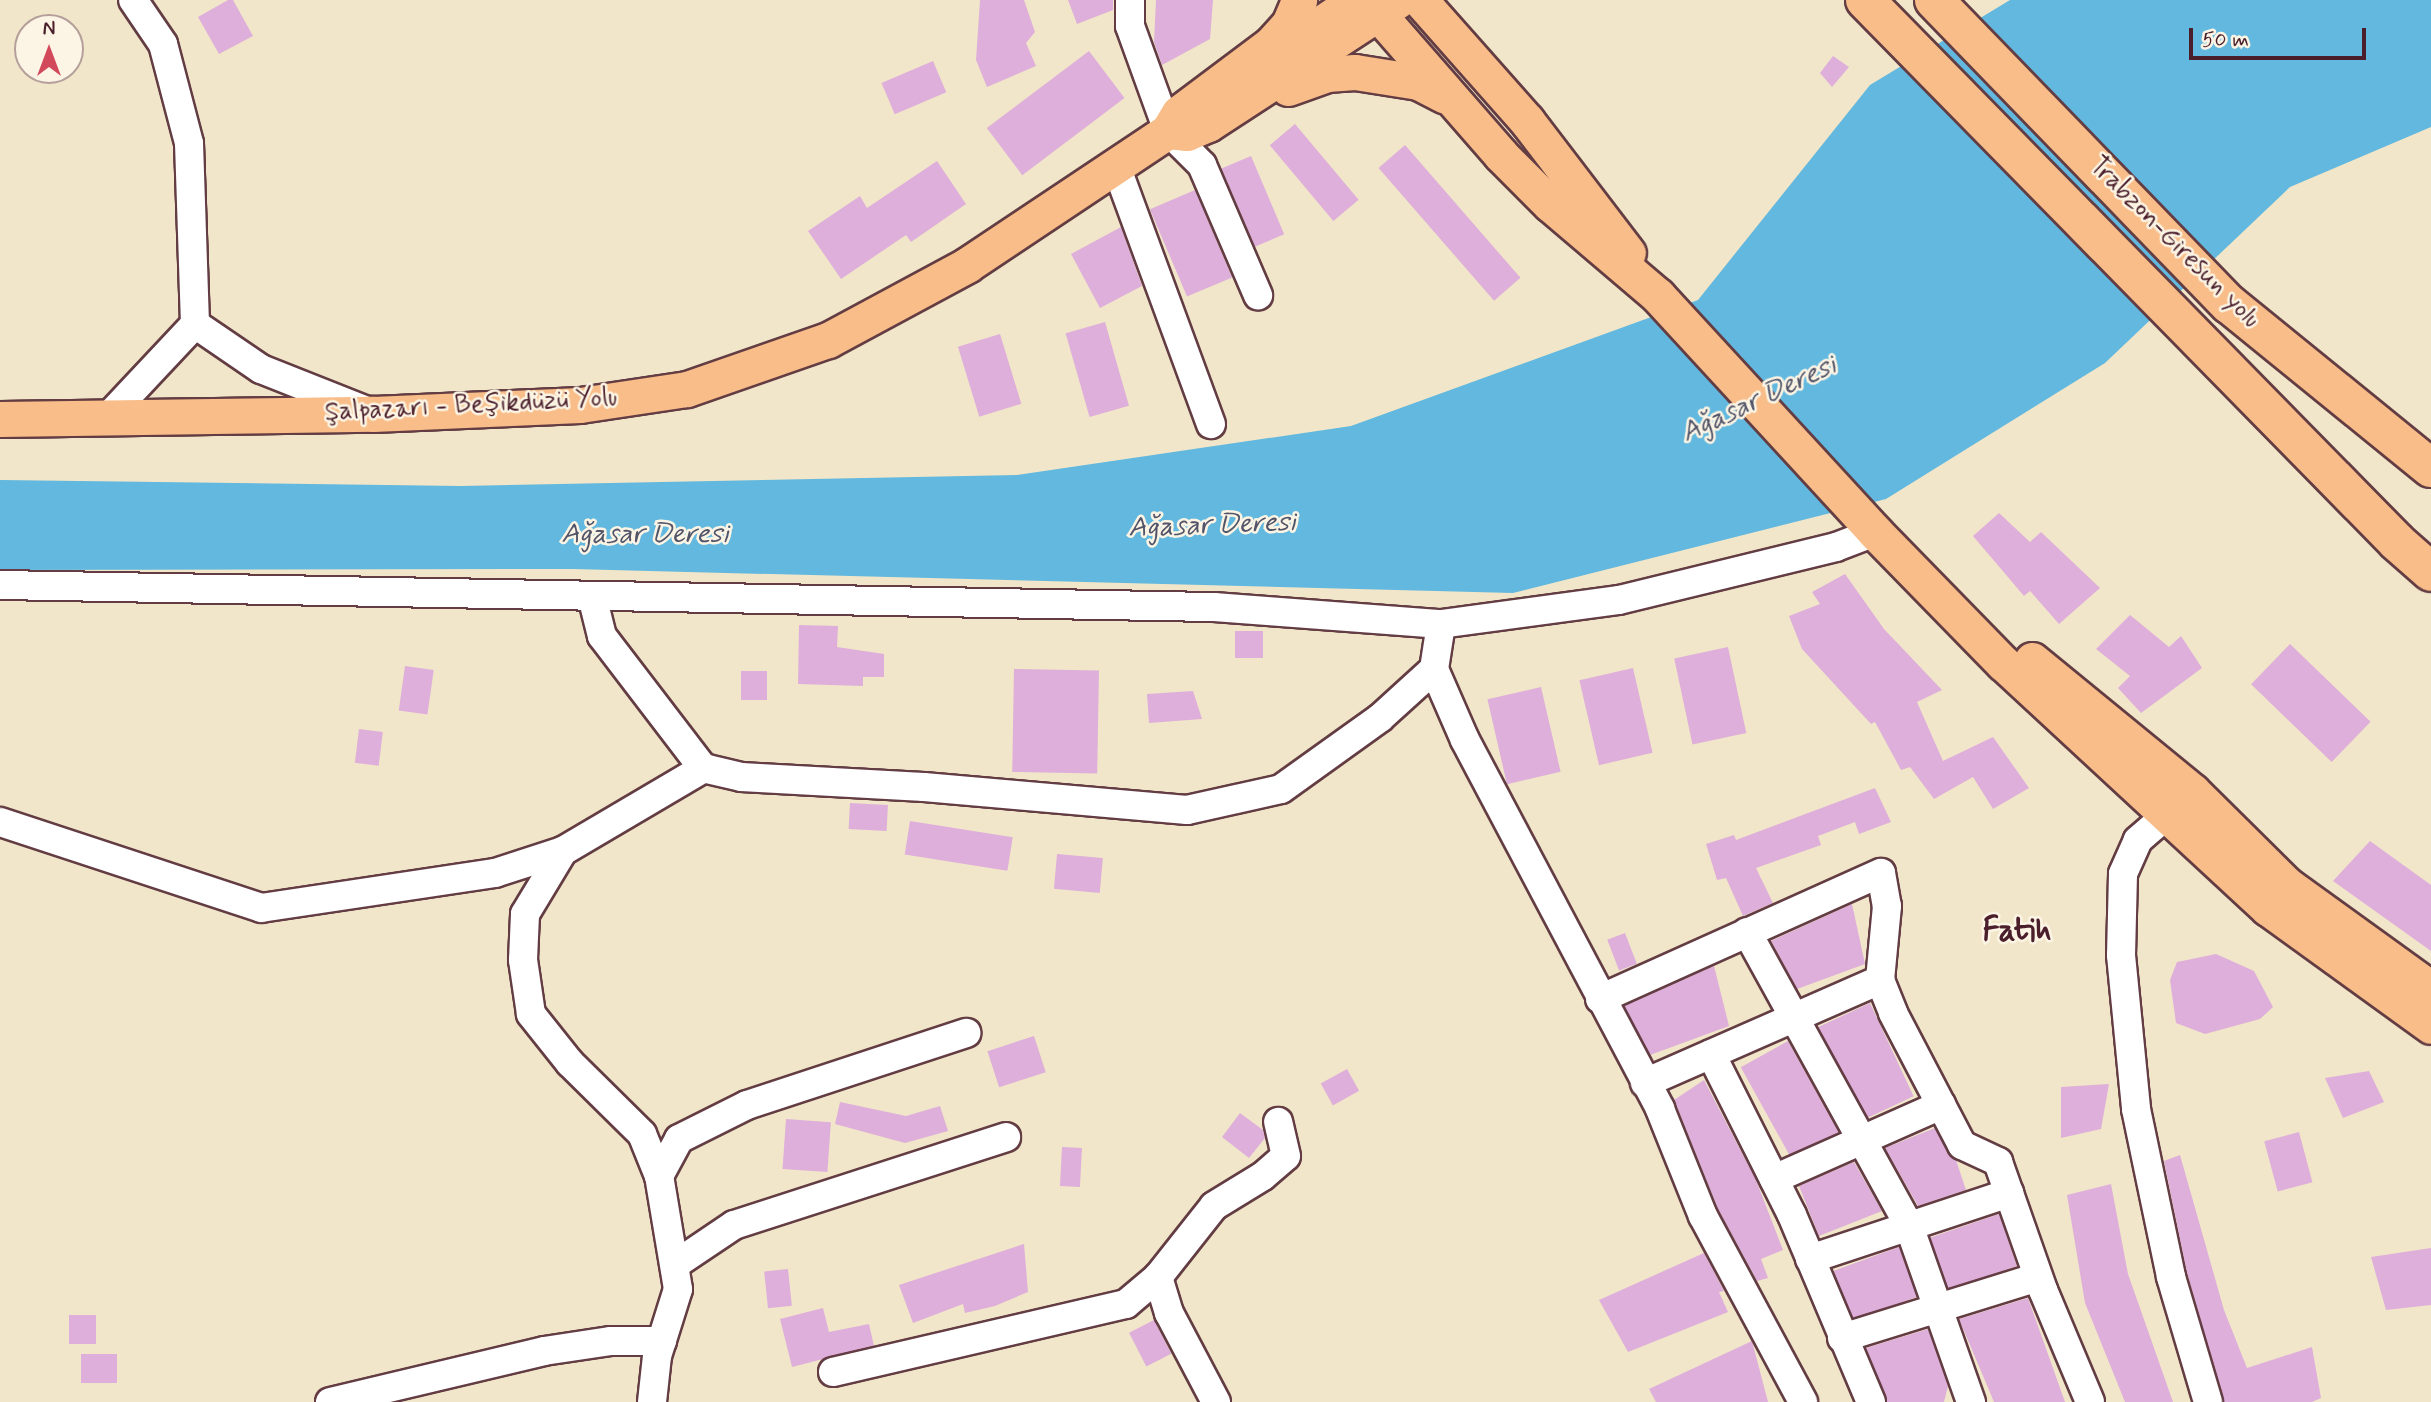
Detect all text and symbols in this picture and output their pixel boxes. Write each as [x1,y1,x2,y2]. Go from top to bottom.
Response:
north arrow [14,14,84,84]
scale bar [2193,14,2370,58]
text: N [43,17,55,42]
text: 50 m [2202,26,2249,54]
street label: Trabzon-Giresun yolu [2082,151,2266,335]
water label: Ağasar Deresi [1678,350,1840,450]
street label: Şalpazarı - Beşikdüzü Yolu [324,383,618,429]
water label: Ağasar Deresi [1130,506,1294,546]
water label: Ağasar Deresi [563,518,727,552]
district label: Fatih [1982,912,2052,952]

